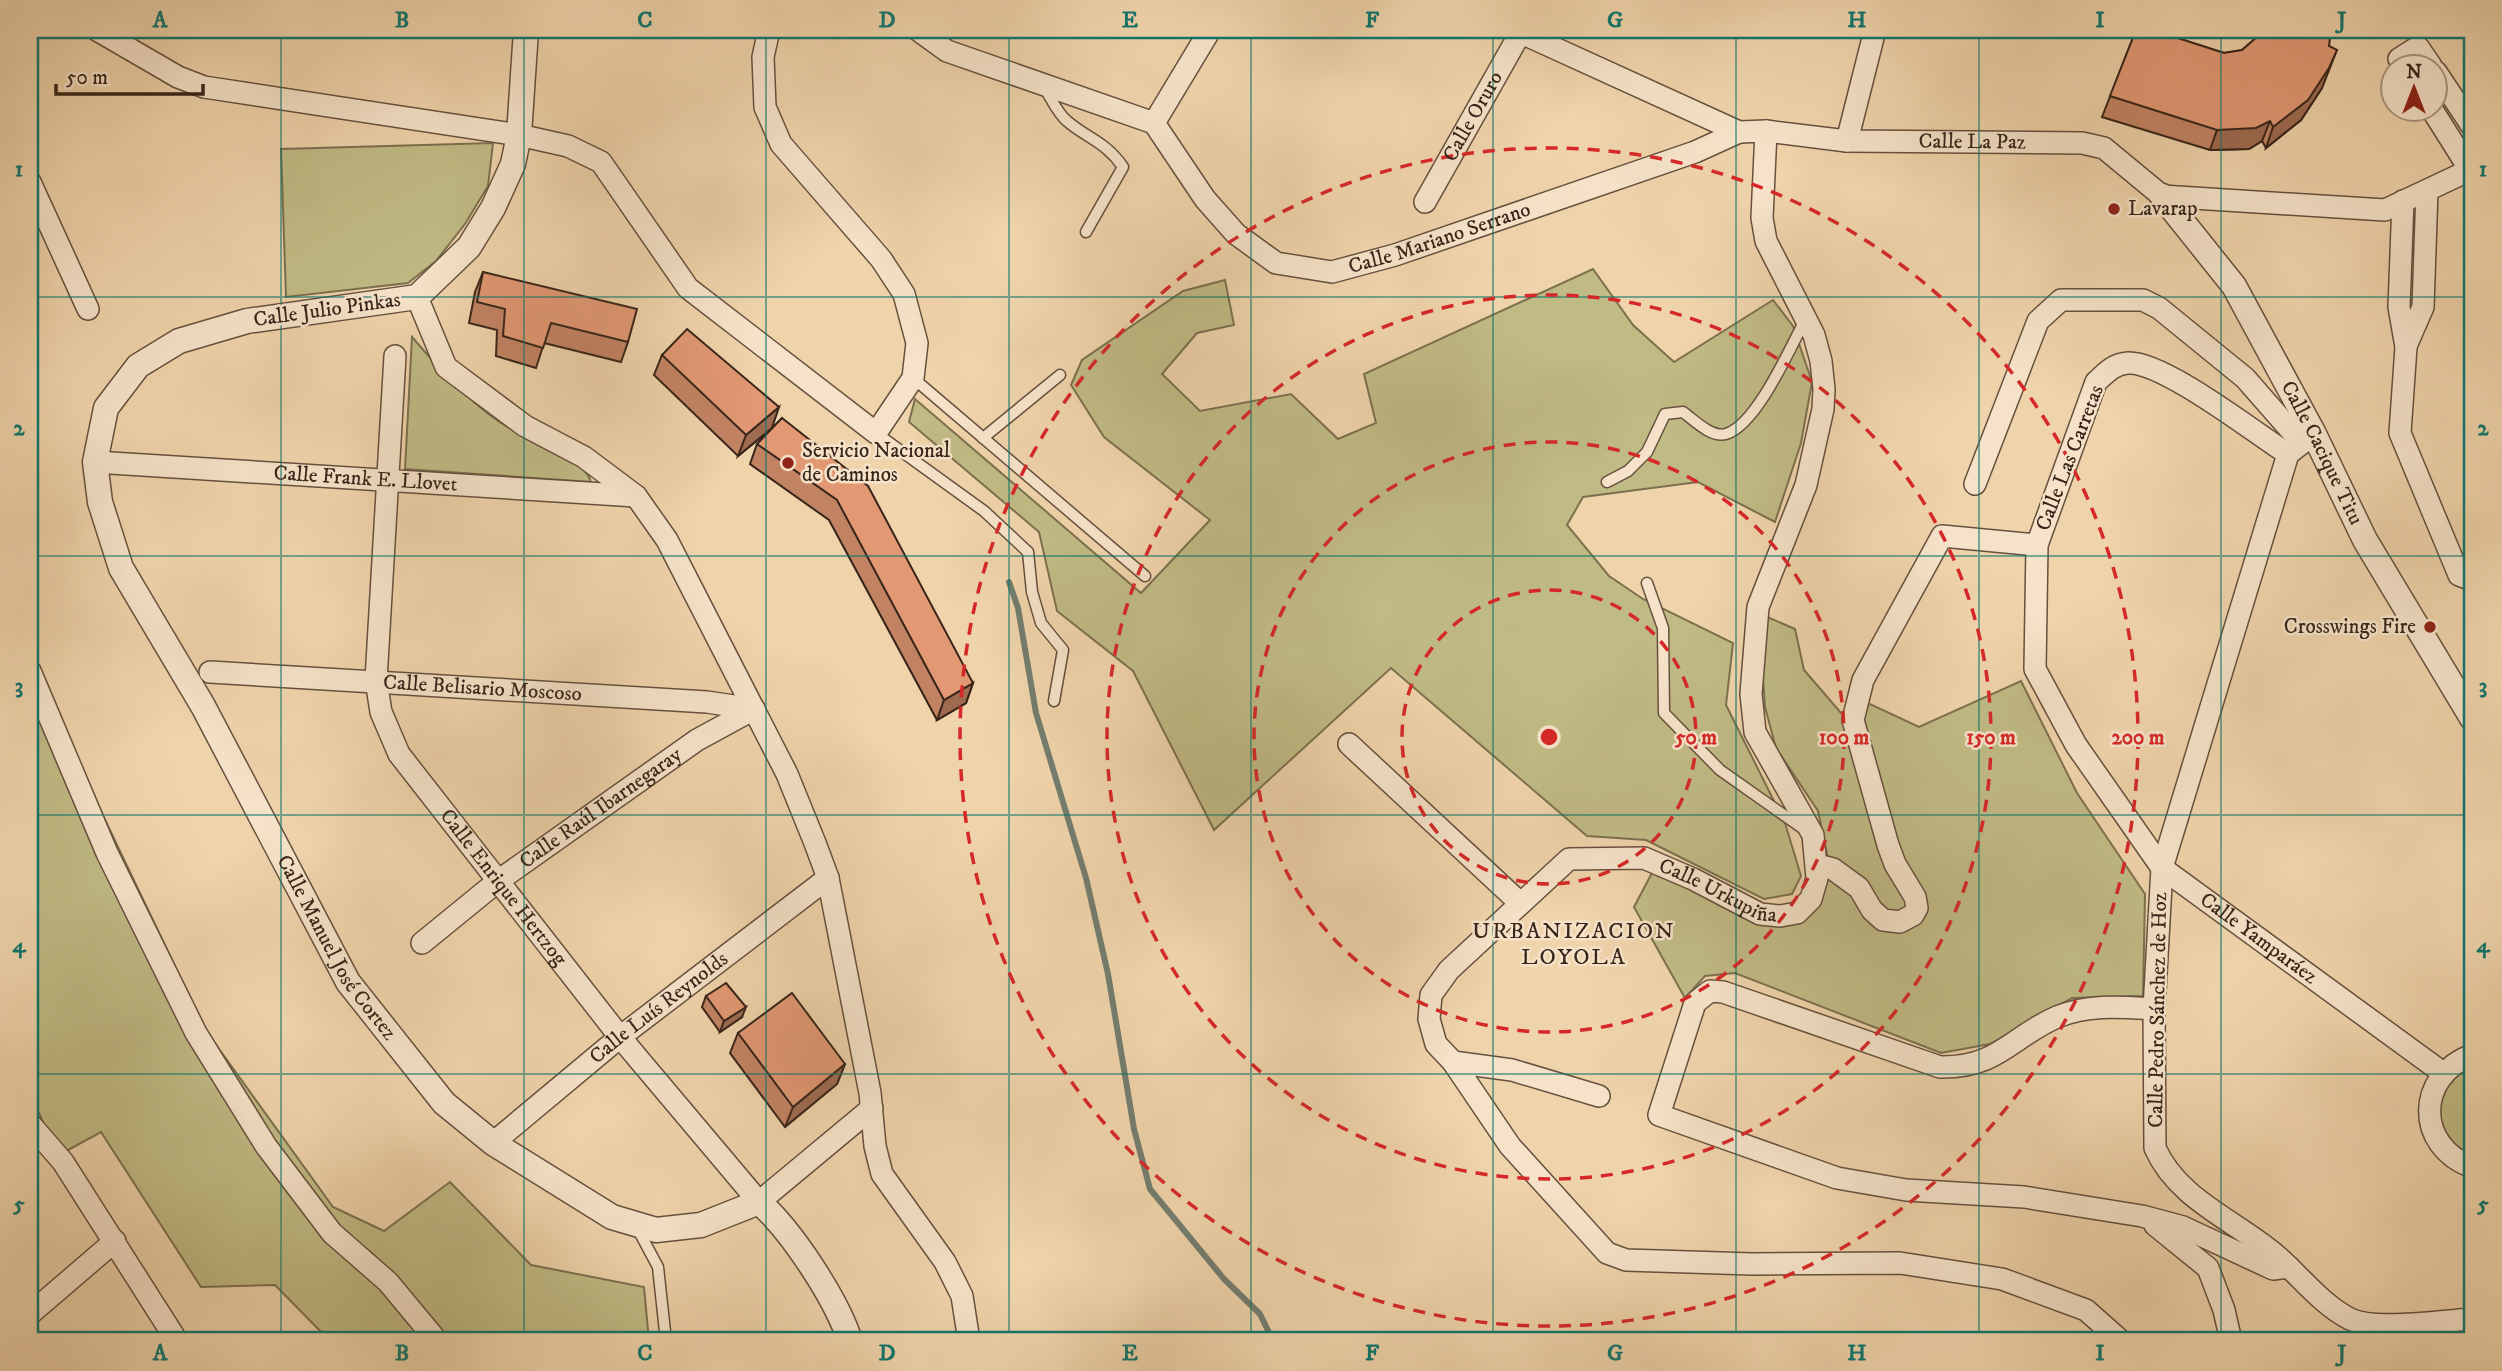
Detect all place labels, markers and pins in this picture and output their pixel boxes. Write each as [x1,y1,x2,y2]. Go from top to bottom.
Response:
place label: Lavarap [2128,196,2197,222]
marker: Lavarap [2106,201,2122,217]
place label: Servicio Nacional de Caminos [802,438,951,488]
marker: Servicio Nacional de Caminos [780,455,796,471]
place label: Crosswings Fire [2284,614,2416,640]
marker: Crosswings Fire [2422,619,2438,635]
centre of rings [1537,725,1561,749]

